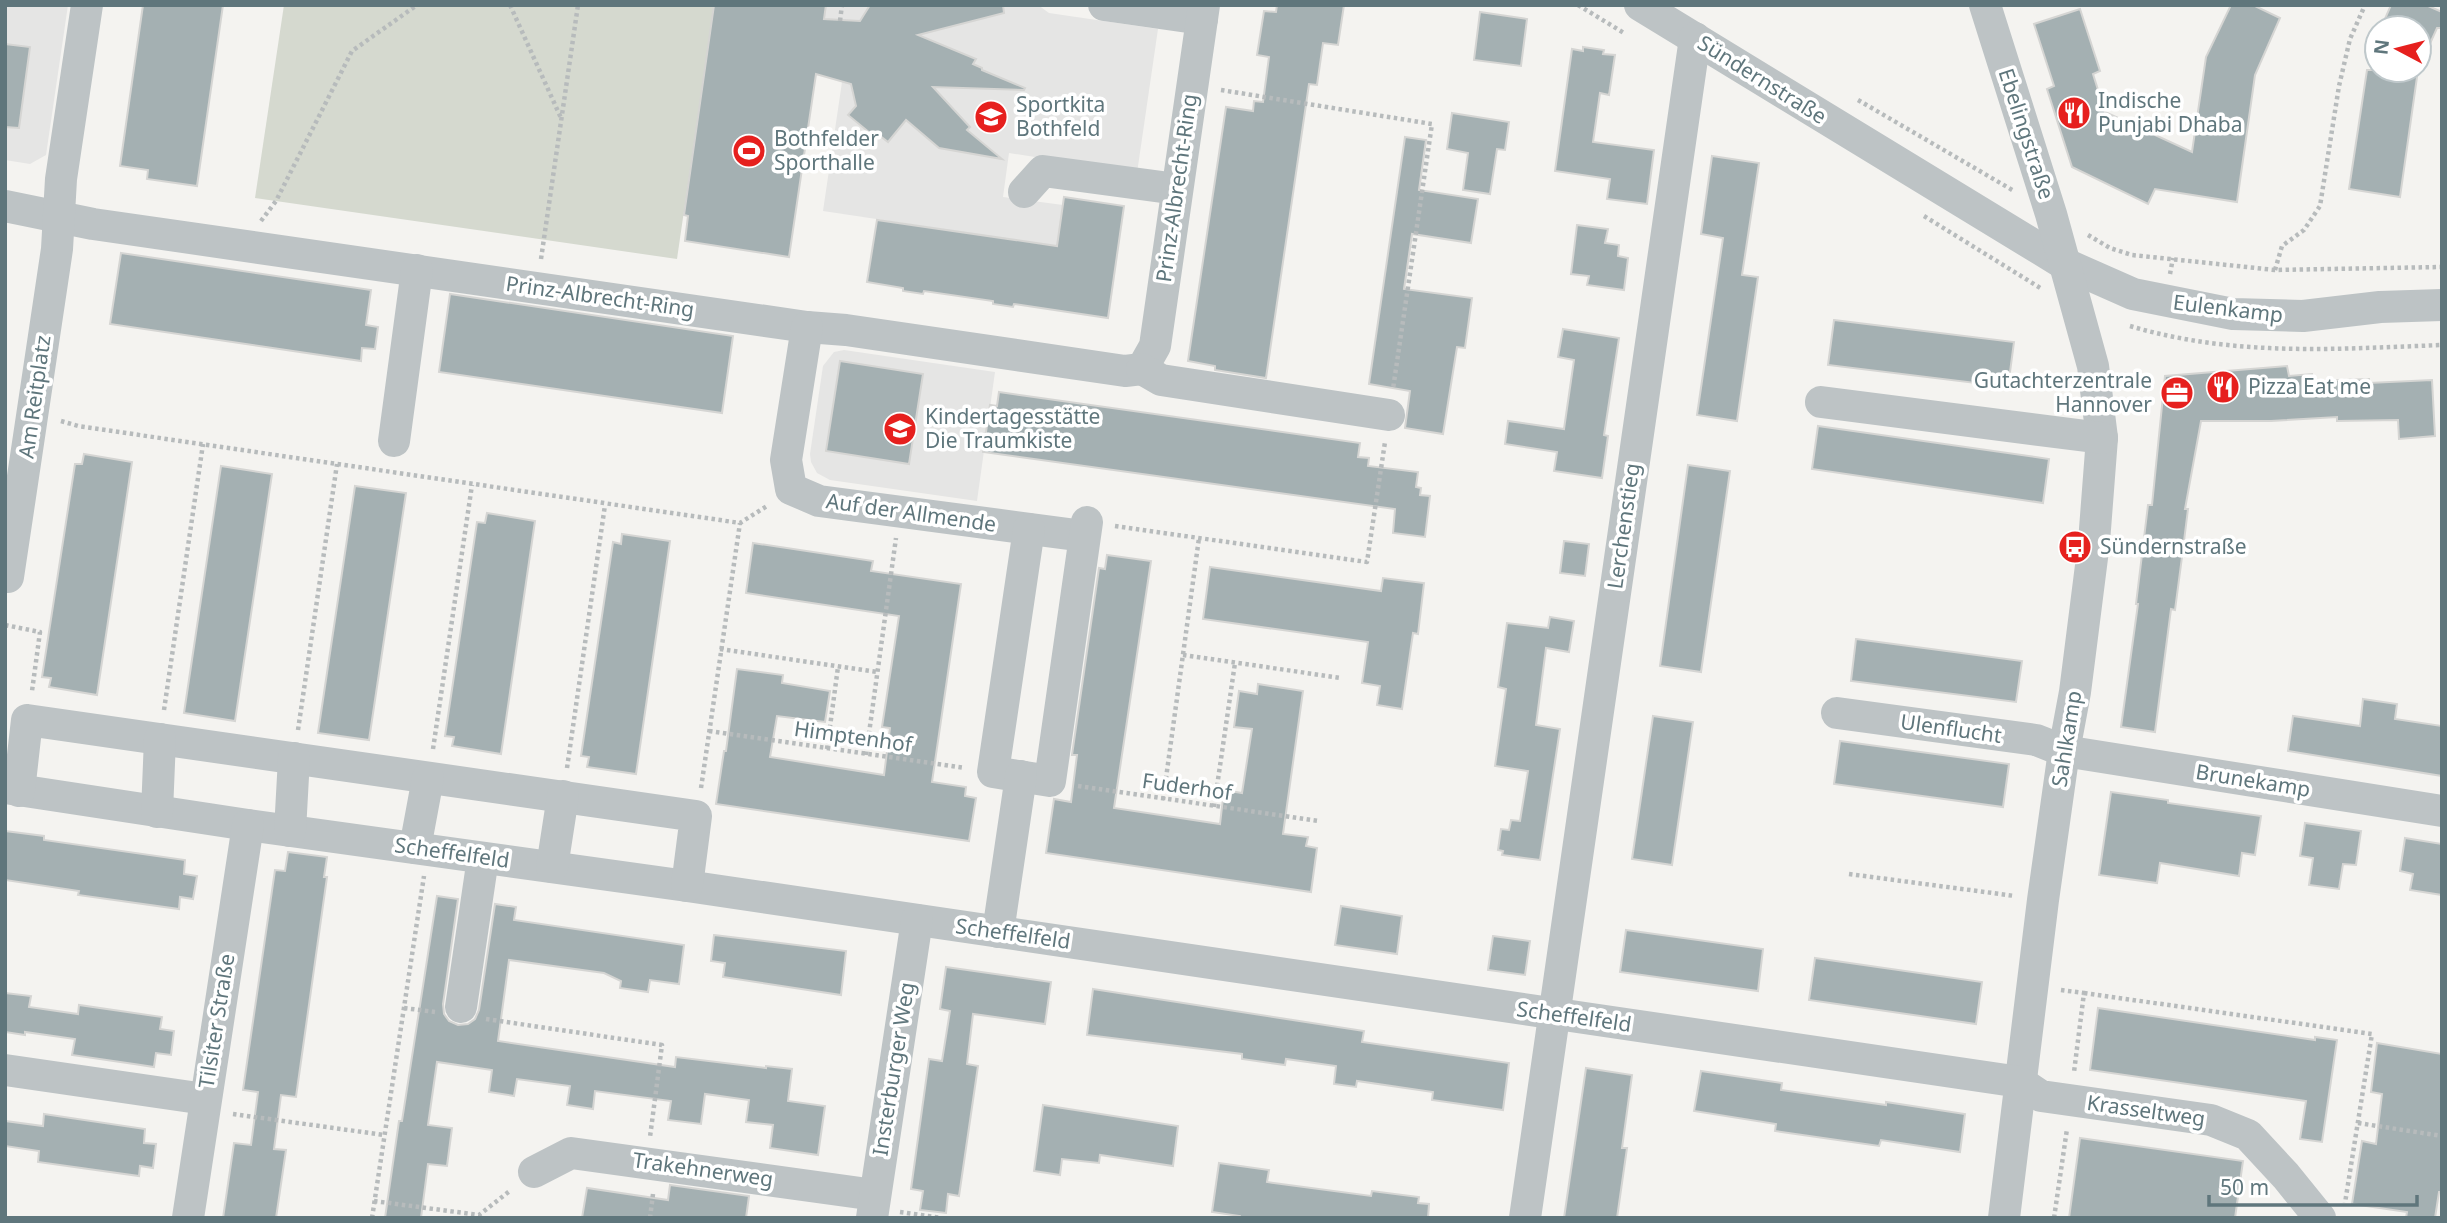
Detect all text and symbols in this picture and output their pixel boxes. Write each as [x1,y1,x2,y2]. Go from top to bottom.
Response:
north arrow [2363,14,2433,84]
street label: Sündernstraße [1693,28,1832,130]
text: N [2367,38,2395,56]
street label: Ebelingstraße [1993,65,2061,203]
place label: Indische Punjabi Dhaba [2098,86,2242,138]
place label: Sportkita Bothfeld [1016,90,1105,142]
street label: Prinz-Albrecht-Ring [1149,92,1203,284]
restaurant icon: Indische Punjabi Dhaba [2055,94,2093,132]
school or university icon: Sportkita Bothfeld [972,98,1010,136]
place label: Bothfelder Sporthalle [774,124,879,176]
sports icon: Bothfelder Sporthalle [730,132,768,170]
street label: Prinz-Albrecht-Ring [504,269,696,323]
street label: Eulenkamp [2172,287,2285,329]
street label: Am Reitplatz [12,333,57,460]
place label: Gutachterzentrale Hannover [1974,366,2152,418]
restaurant icon: Pizza Eat me [2204,368,2242,406]
place label: Pizza Eat me [2248,372,2371,400]
office icon: Gutachterzentrale Hannover [2158,374,2196,412]
place label: Kindertagesstätte Die Traumkiste [925,402,1100,454]
school or university icon: Kindertagesstätte Die Traumkiste [881,410,919,448]
street label: Lerchenstieg [1600,461,1646,591]
street label: Auf der Allmende [824,486,998,538]
bus stop icon: Sündernstraße [2056,528,2094,566]
place label: Sündernstraße [2100,532,2247,560]
street label: Sahlkamp [2045,689,2087,789]
street label: Ulenflucht [1899,707,2004,749]
street label: Himptenhof [792,714,916,758]
street label: Brunekamp [2194,757,2312,803]
street label: Fuderhof [1141,766,1236,806]
street label: Scheffelfeld [393,830,511,874]
street label: Scheffelfeld [954,911,1072,955]
street label: Tilsiter Straße [192,952,240,1090]
street label: Insterburger Weg [865,980,921,1158]
street label: Scheffelfeld [1515,994,1633,1038]
street label: Krasseltweg [2085,1088,2207,1132]
street label: Trakehnerweg [631,1145,775,1193]
scale bar [2209,1164,2417,1208]
text: 50 m [2220,1173,2269,1201]

